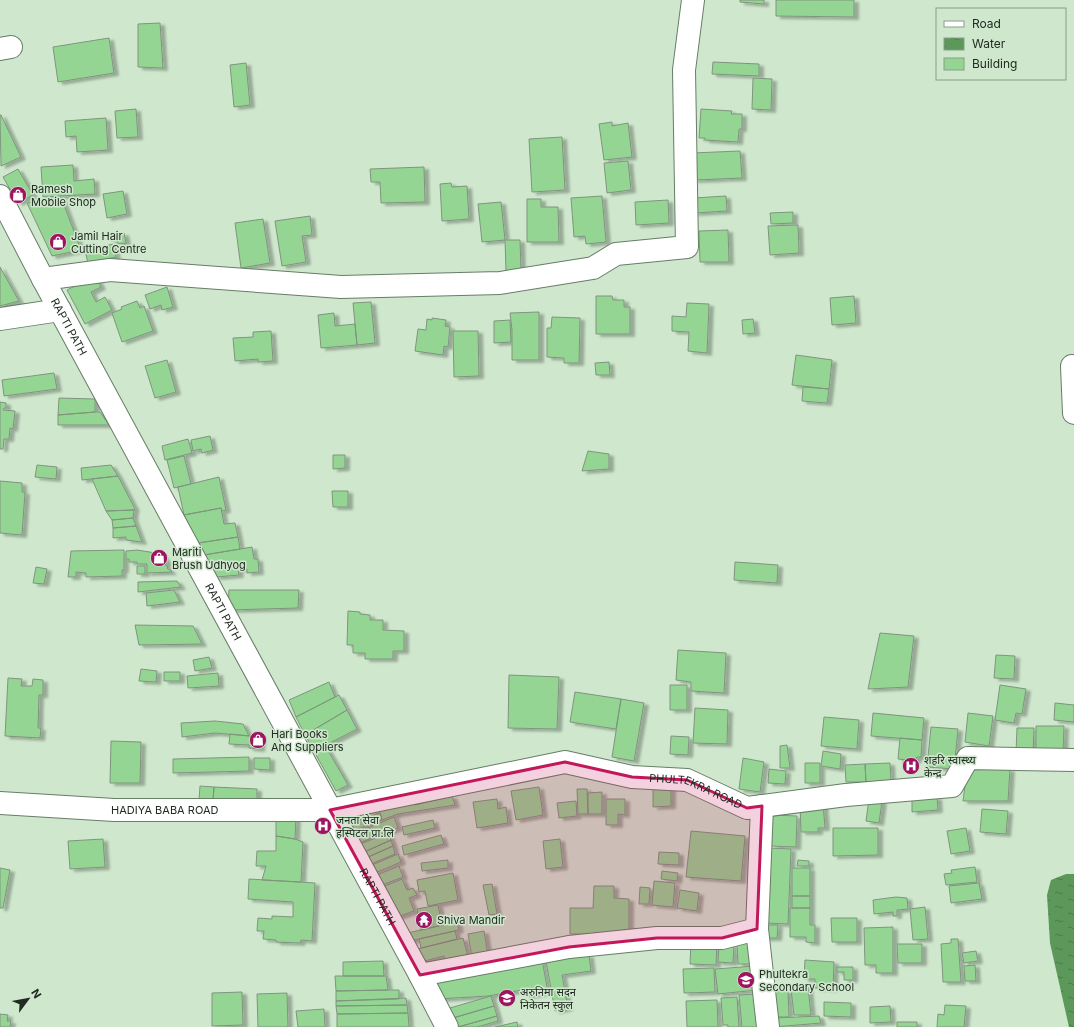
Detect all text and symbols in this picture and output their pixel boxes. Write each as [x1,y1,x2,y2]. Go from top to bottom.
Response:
legend [936,8,1066,80]
text: Road [972,16,1001,31]
text: Water [972,36,1006,51]
text: Building [972,56,1017,71]
place label: Ramesh Mobile Shop [31,182,96,209]
shop icon: Ramesh Mobile Shop [8,185,28,205]
place label: Jamil Hair Cutting Centre [71,229,146,256]
shop icon: Jamil Hair Cutting Centre [48,232,68,252]
street label: RAPTI PATH [48,296,90,358]
place label: Mariti Brush Udhyog [172,545,246,572]
shop icon: Mariti Brush Udhyog [149,548,169,568]
street label: RAPTI PATH [202,581,244,643]
place label: Hari Books And Suppliers [271,727,344,754]
shop icon: Hari Books And Suppliers [248,730,268,750]
place label: शहरि स्वास्थ्य केन्द्र [924,753,976,780]
hospital icon: शहरि स्वास्थ्य केन्द्र [901,756,921,776]
street label: PHULTEKRA ROAD [649,771,745,812]
street label: HADIYA BABA ROAD [111,803,219,817]
place label: जनता सेवा हस्पिटल प्रा.लि [336,813,394,840]
hospital icon: जनता सेवा हस्पिटल प्रा.लि [313,816,333,836]
street label: RAPTI PATH [356,866,399,928]
temple icon: Shiva Mandir [414,910,434,930]
place label: Shiva Mandir [437,913,505,927]
place label: Phultekra Secondary School [759,967,854,994]
school or university icon: Phultekra Secondary School [736,970,756,990]
north arrow [8,979,48,1019]
place label: अरुनिमा सदन निकेतन स्कुल [520,985,577,1012]
text: N [28,986,45,1001]
school or university icon: अरुनिमा सदन निकेतन स्कुल [497,988,517,1008]

